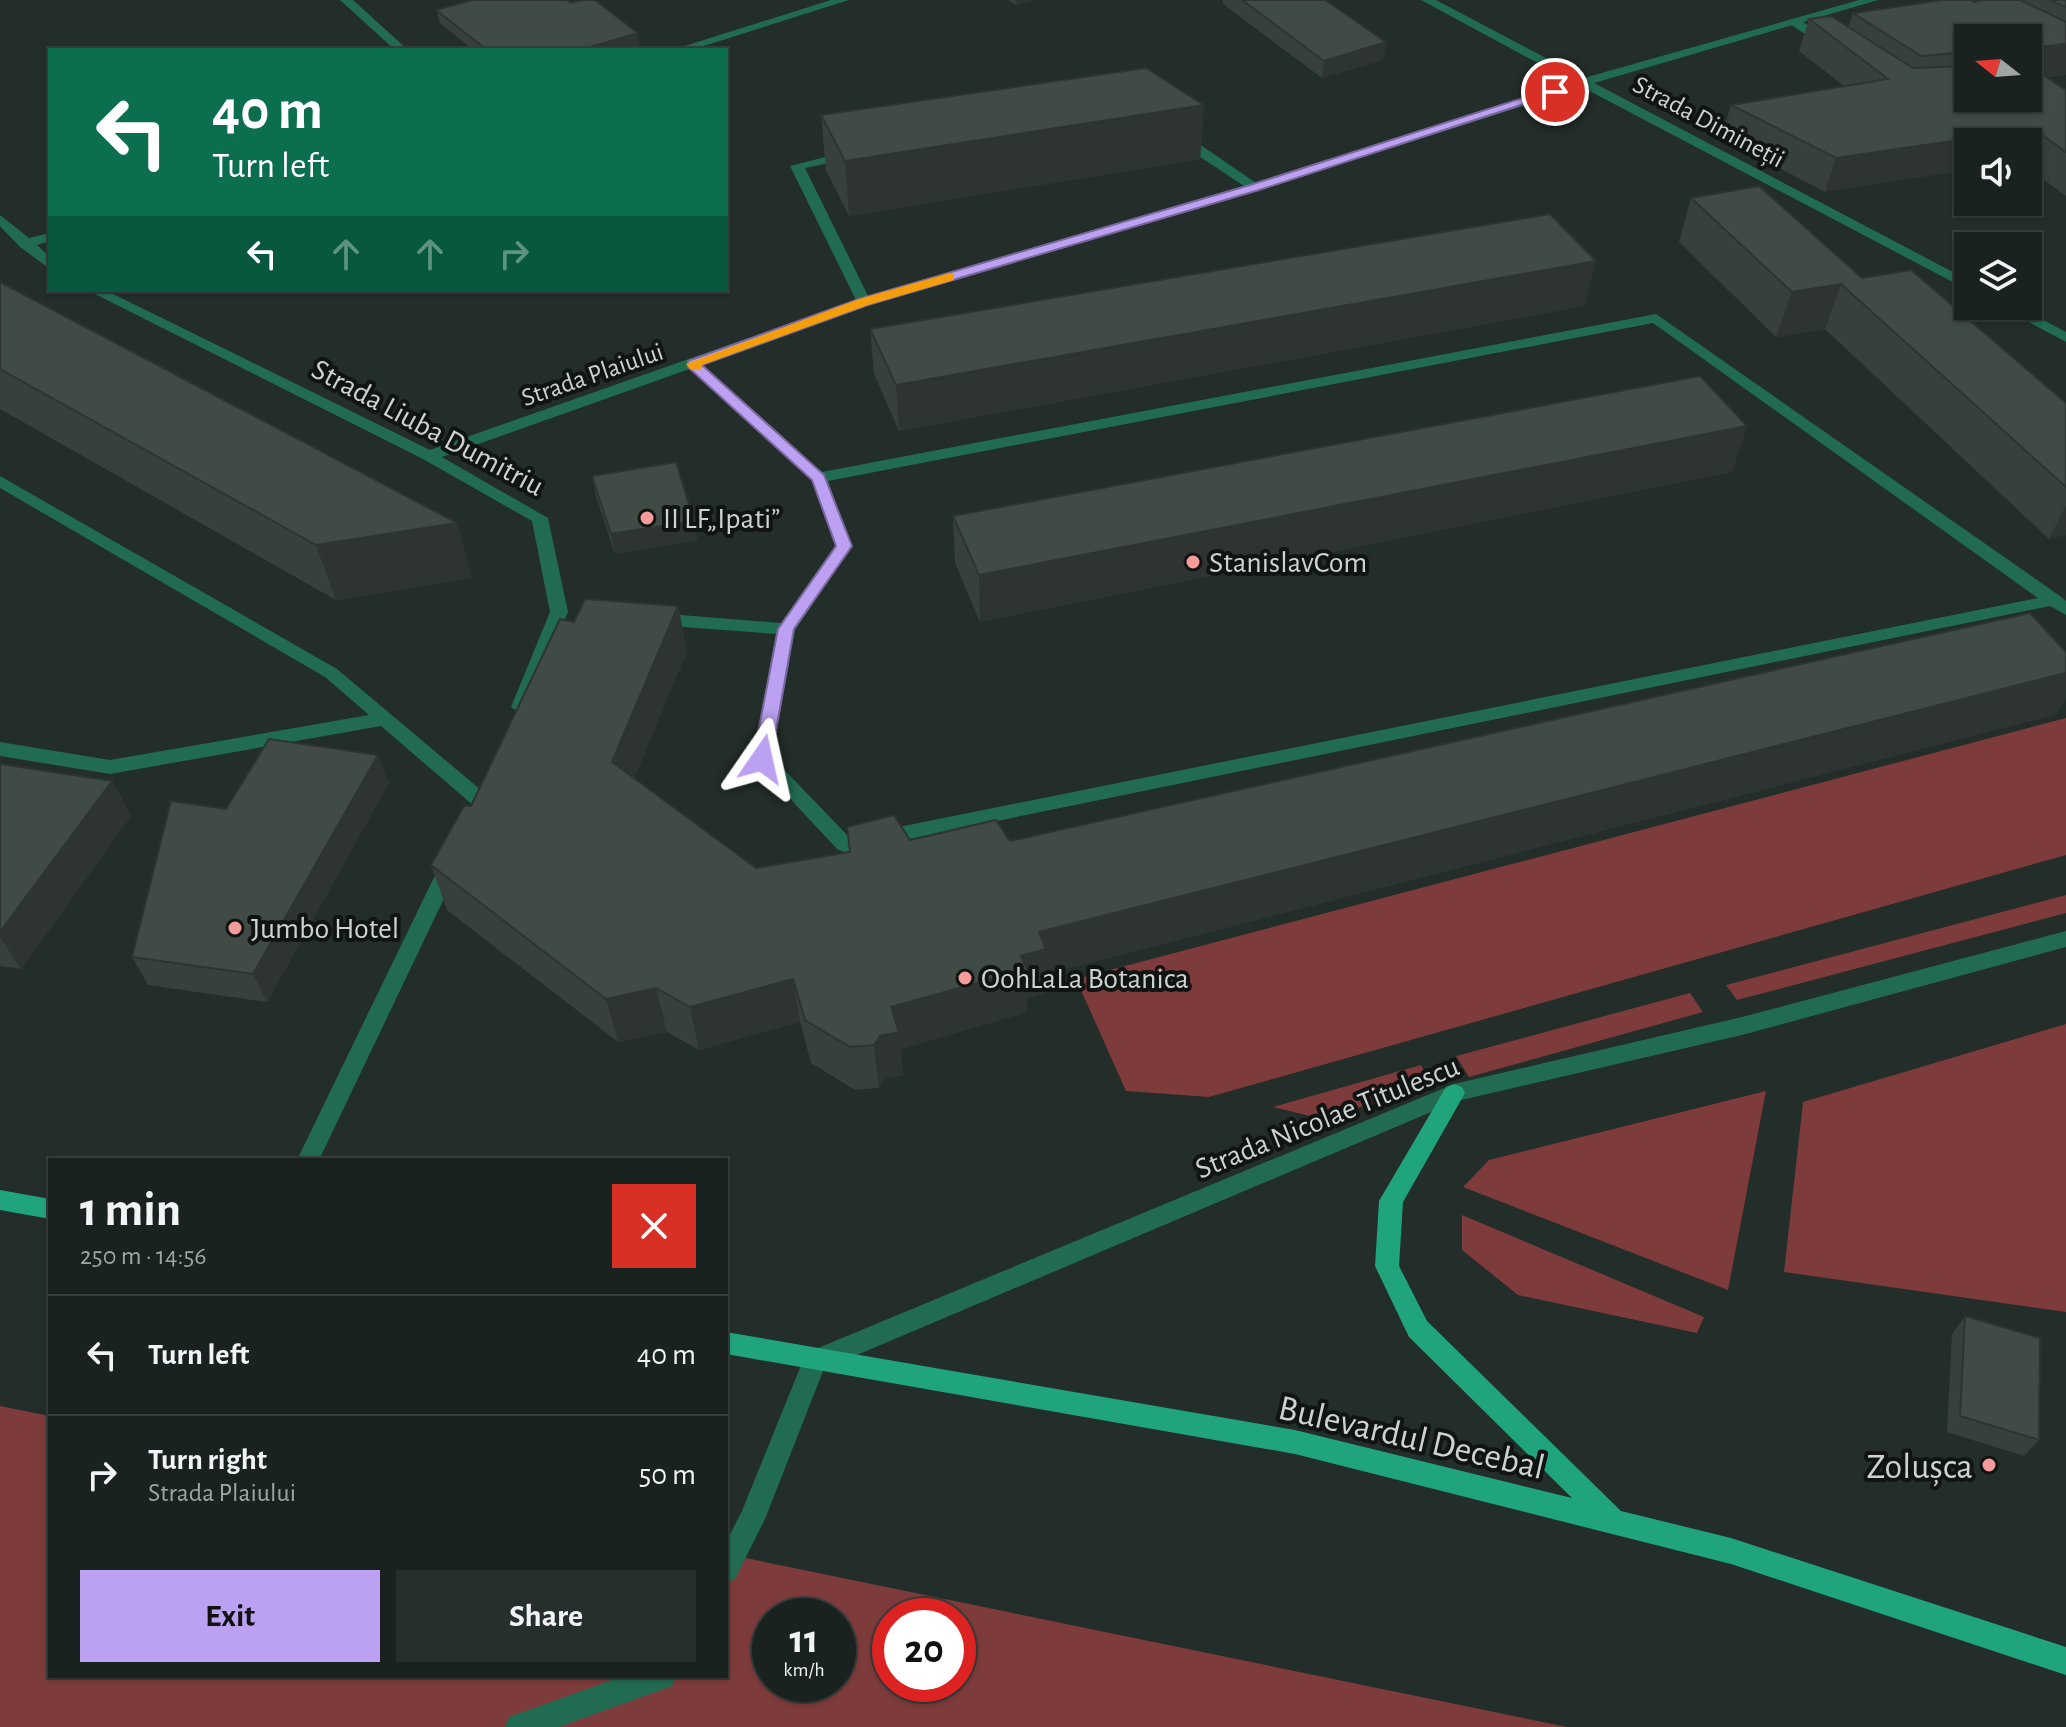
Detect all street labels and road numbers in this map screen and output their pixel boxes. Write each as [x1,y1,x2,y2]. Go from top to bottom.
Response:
street label: Strada Dimineții [1628,71,1788,174]
street label: Strada Plaiului [518,339,667,411]
street label: Strada Liuba Dumitriu [307,354,548,502]
street label: Strada Nicolae Titulescu [1191,1051,1463,1185]
street label: Bulevardul Decebal [1275,1390,1548,1486]

